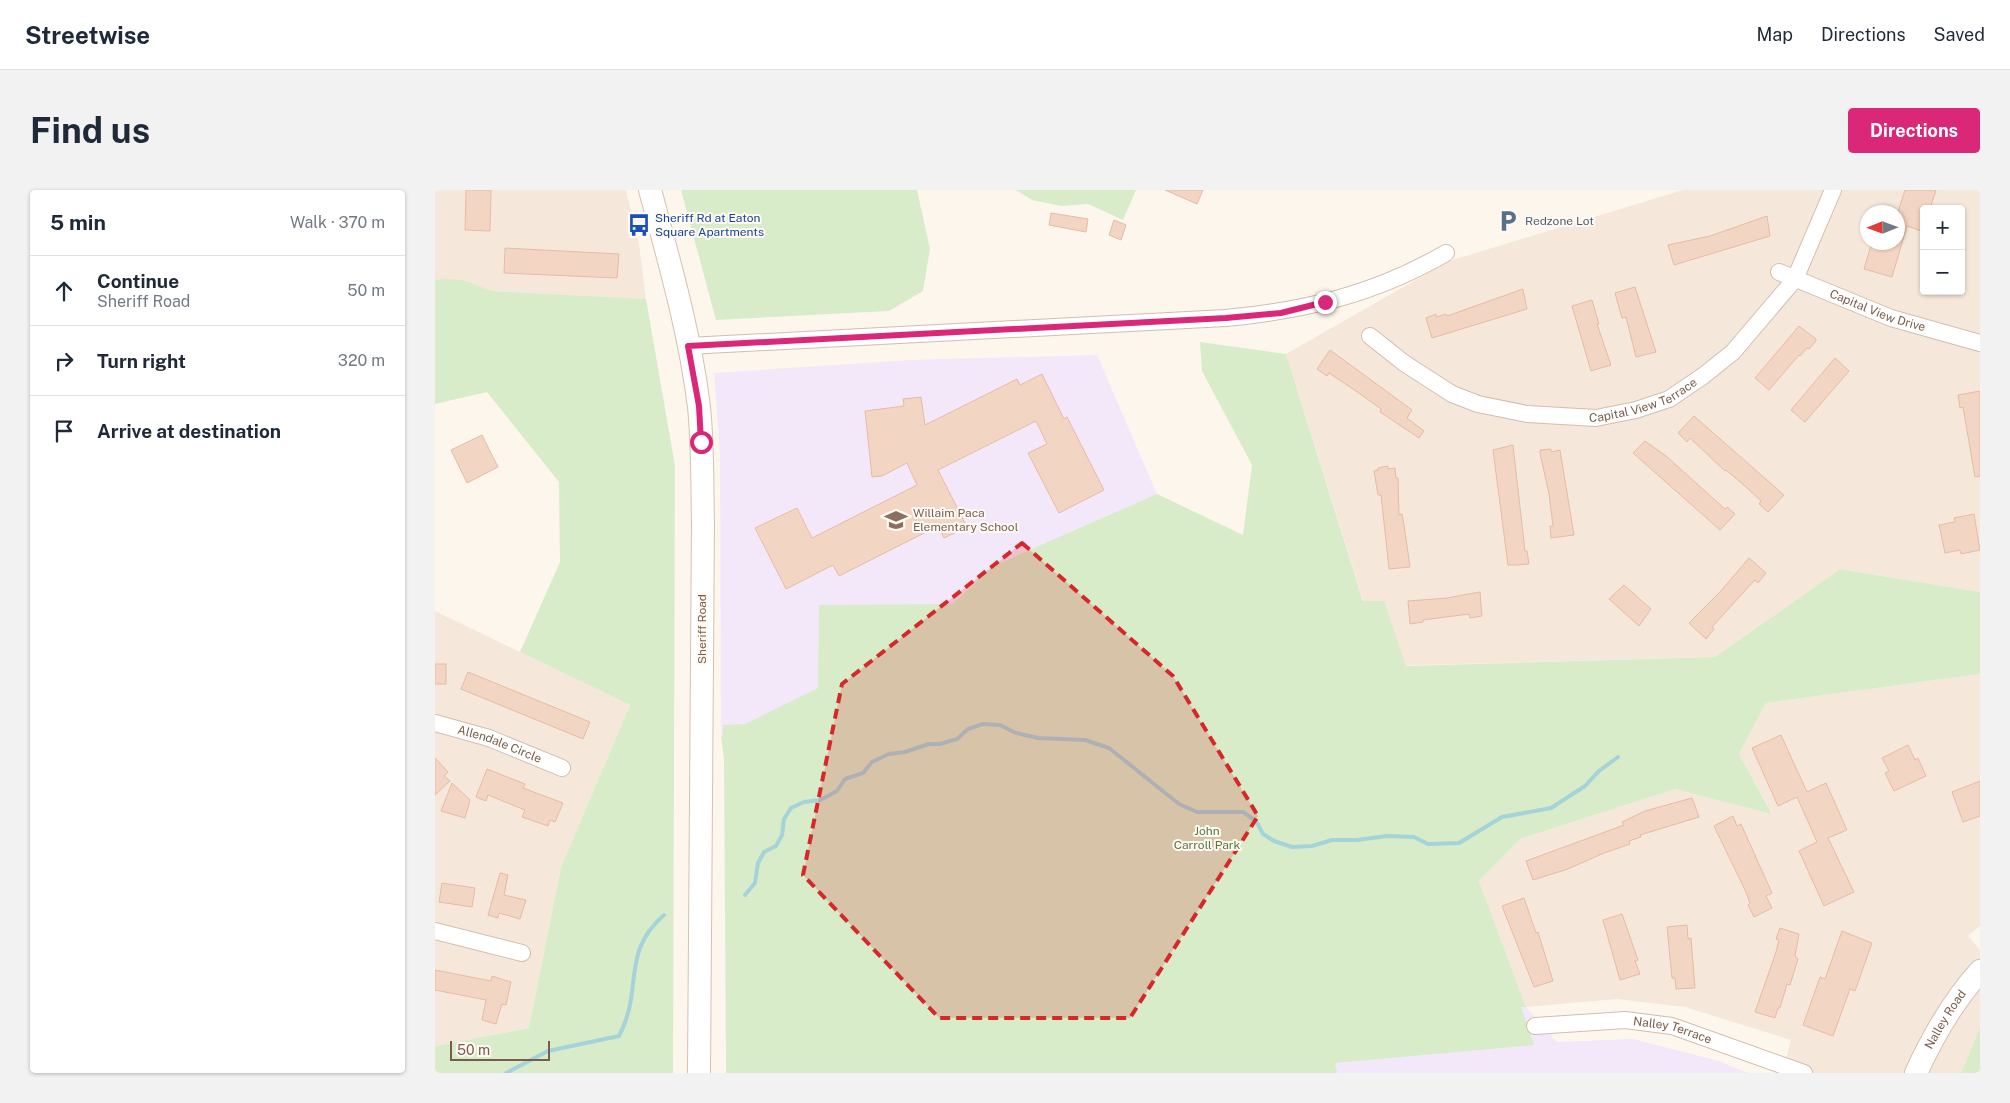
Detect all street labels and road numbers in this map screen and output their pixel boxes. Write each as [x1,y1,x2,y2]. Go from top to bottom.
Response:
street label: Capital View Drive [1828,287,1927,334]
street label: Capital View Terrace [1589,375,1700,425]
street label: Sheriff Road [695,594,709,664]
street label: Allendale Circle [456,723,544,766]
street label: Nalley Road [1922,987,1969,1051]
street label: Nalley Terrace [1632,1014,1714,1047]

